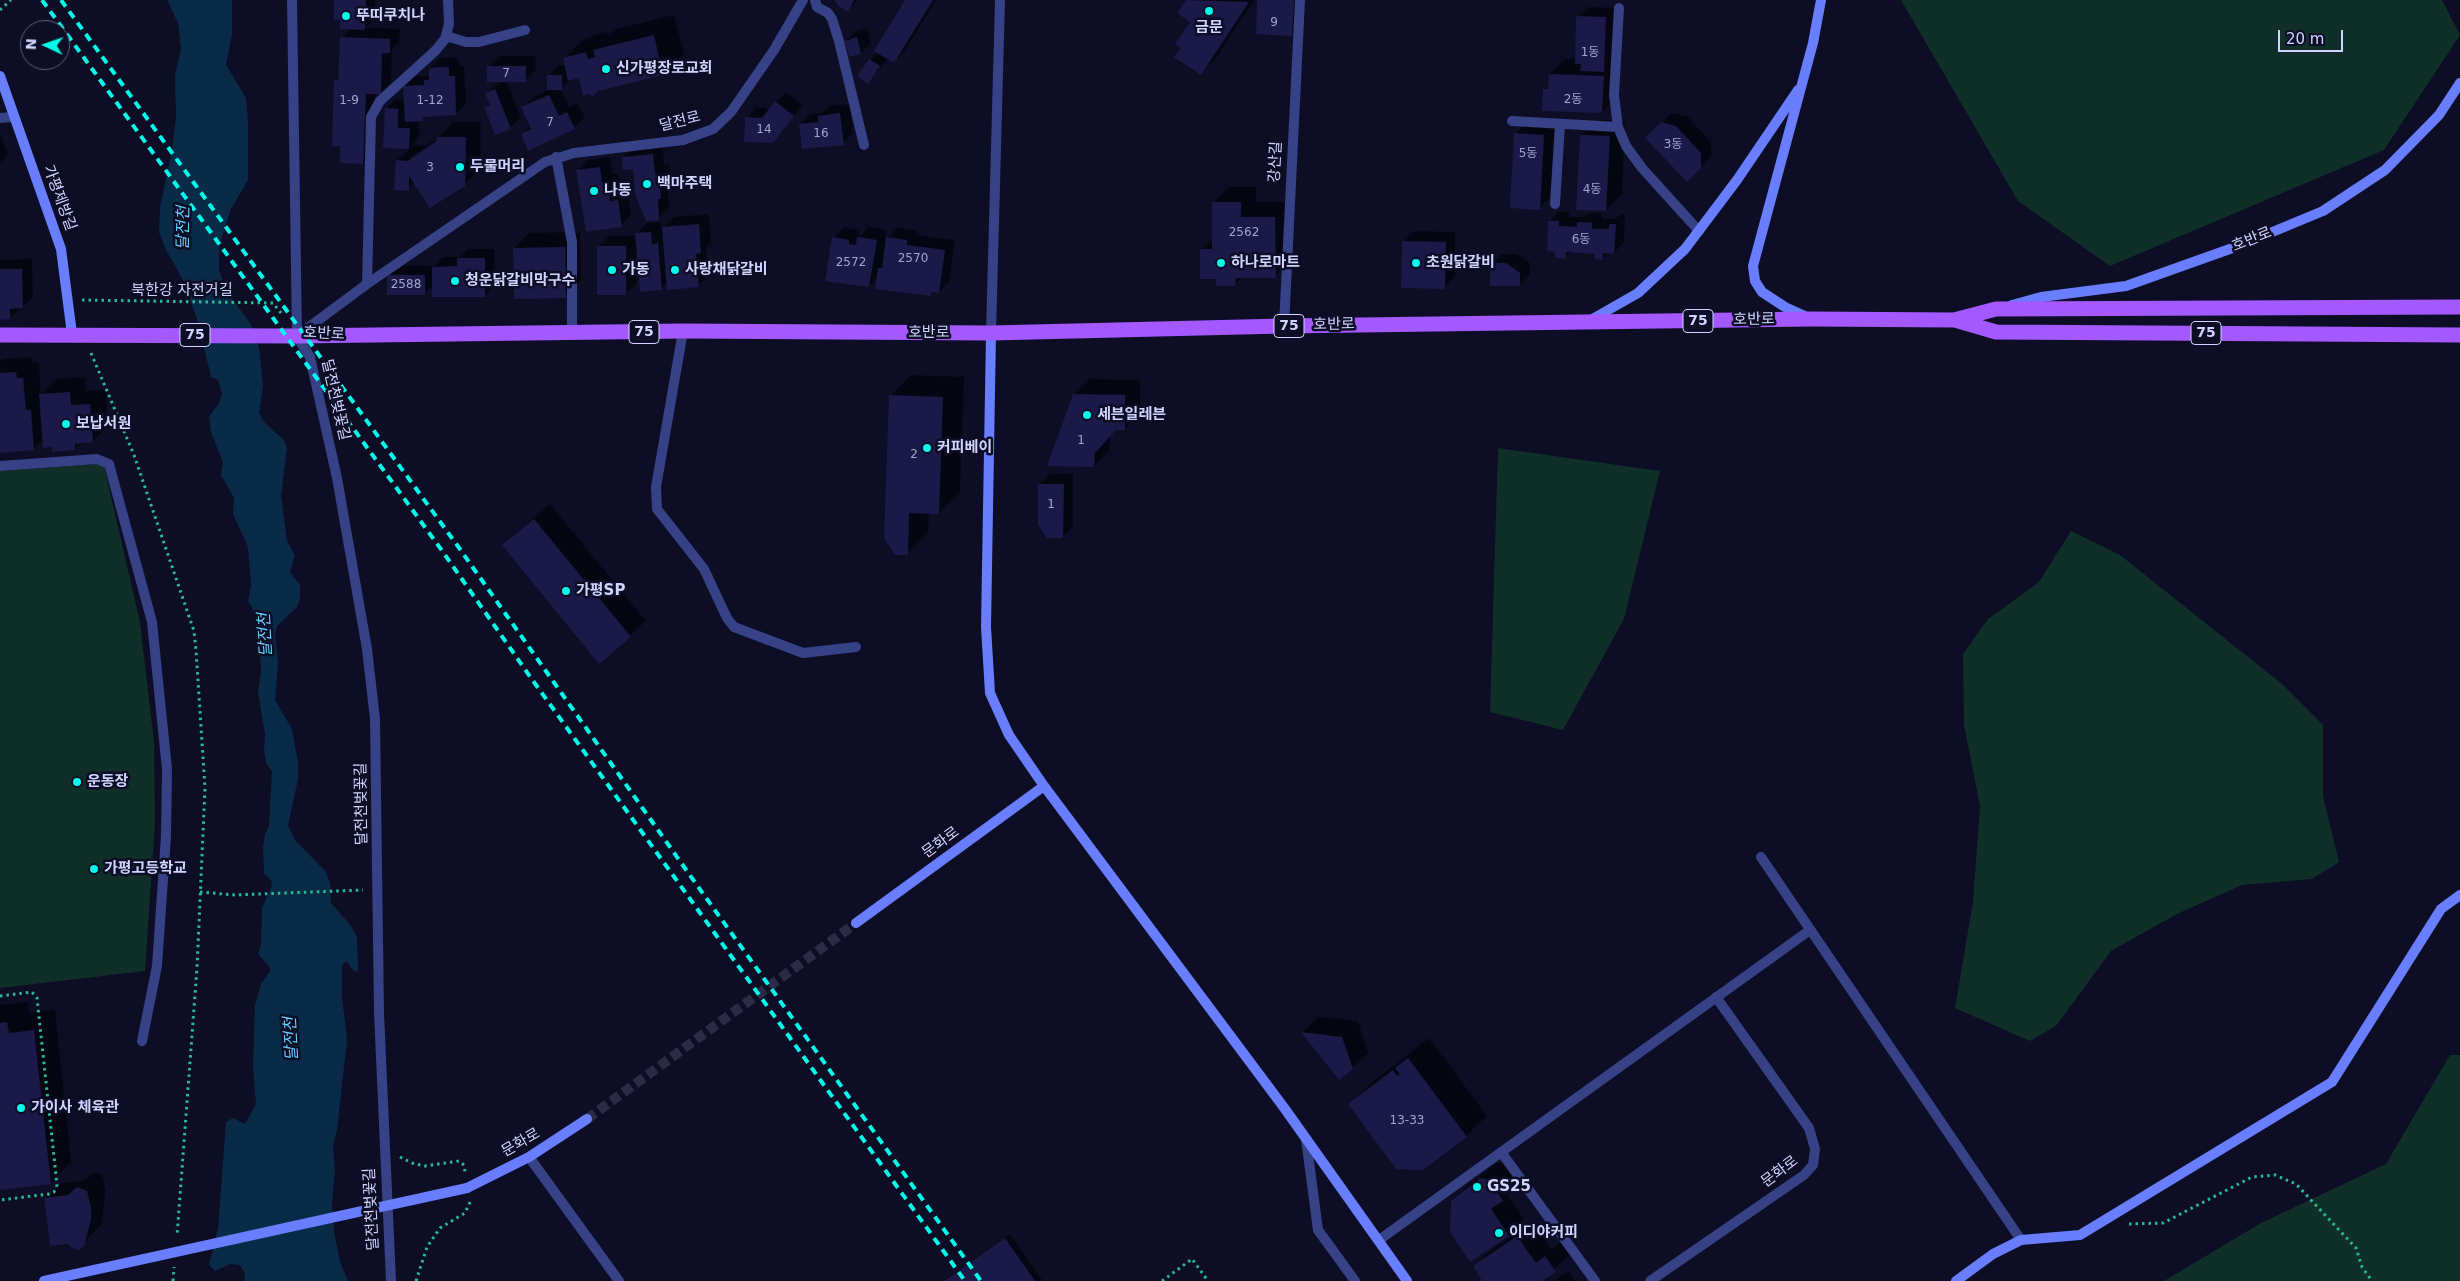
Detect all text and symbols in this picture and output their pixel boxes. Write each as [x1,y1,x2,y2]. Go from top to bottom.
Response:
marker: 금문 [1203,5,1215,17]
place label: 뚜띠쿠치나 [356,7,425,25]
marker: 뚜띠쿠치나 [340,10,352,22]
house number: 9 [1270,16,1278,30]
place label: 금문 [1195,19,1223,37]
north arrow [20,20,70,70]
scale bar [2280,20,2345,52]
text: 20 m [2286,30,2324,48]
text: N [23,38,39,51]
house number: 1동 [1581,46,1599,60]
place label: 신가평장로교회 [616,60,713,78]
marker: 신가평장로교회 [600,63,612,75]
house number: 7 [502,67,510,81]
house number: 2동 [1564,93,1582,107]
house number: 1-9 [339,94,359,108]
house number: 1-12 [416,94,444,108]
street label: 달전로 [658,108,702,136]
house number: 7 [546,116,554,130]
house number: 14 [756,123,772,137]
house number: 16 [813,127,829,141]
house number: 3동 [1664,138,1682,152]
street label: 강산길 [1266,141,1286,183]
house number: 5동 [1519,147,1537,161]
place label: 두물머리 [470,158,525,176]
house number: 3 [426,161,434,175]
marker: 두물머리 [454,161,466,173]
street label: 가평제방길 [39,163,79,233]
place label: 백마주택 [657,175,712,193]
marker: 백마주택 [641,178,653,190]
place label: 나동 [604,182,632,200]
house number: 4동 [1583,183,1601,197]
marker: 나동 [588,185,600,197]
water label: 달전천 [174,206,194,250]
street label: 호반로 [2229,224,2275,256]
house number: 2562 [1229,226,1259,240]
house number: 6동 [1572,233,1590,247]
house number: 2570 [898,252,928,266]
place label: 하나로마트 [1231,254,1300,272]
place label: 초원닭갈비 [1426,254,1495,272]
house number: 2572 [836,256,866,270]
marker: 하나로마트 [1215,257,1227,269]
marker: 초원닭갈비 [1410,257,1422,269]
place label: 가동 [622,261,650,279]
place label: 사랑채닭갈비 [685,261,768,279]
marker: 가동 [606,264,618,276]
marker: 사랑채닭갈비 [669,264,681,276]
place label: 청운닭갈비막구수 [465,272,575,290]
marker: 청운닭갈비막구수 [449,275,461,287]
house number: 2588 [391,278,421,292]
street label: 북한강 자전거길 [131,282,233,300]
road number: 75 [1683,310,1713,332]
street label: 호반로 [1733,311,1775,329]
road number: 75 [1274,314,1304,338]
street label: 호반로 [1313,316,1355,334]
road number: 75 [629,321,659,344]
road number: 75 [2191,322,2221,344]
road number: 75 [180,324,210,346]
street label: 호반로 [303,324,345,344]
street label: 호반로 [908,324,950,342]
street label: 달전천벚꽃길 [317,358,353,442]
place label: 세븐일레븐 [1097,406,1166,424]
marker: 세븐일레븐 [1081,409,1093,421]
place label: 보납서원 [76,415,131,433]
marker: 보납서원 [60,418,72,430]
house number: 1 [1077,434,1085,448]
place label: 커피베이 [937,439,992,457]
marker: 커피베이 [921,442,933,454]
house number: 2 [910,448,918,462]
house number: 1 [1047,498,1055,512]
place label: 가평SP [576,582,625,600]
marker: 가평SP [560,585,572,597]
water label: 달전천 [255,612,277,658]
street label: 달전천벚꽃길 [352,762,372,846]
place label: 운동장 [87,773,128,791]
marker: 운동장 [71,776,83,788]
street label: 문화로 [919,824,963,862]
place label: 가평고등학교 [104,860,187,878]
marker: 가평고등학교 [88,863,100,875]
water label: 달전천 [281,1016,303,1062]
place label: 가이사 체육관 [31,1099,119,1117]
marker: 가이사 체육관 [15,1102,27,1114]
house number: 13-33 [1390,1114,1424,1128]
street label: 문화로 [499,1125,543,1161]
street label: 문화로 [1758,1152,1802,1192]
street label: 달전천벚꽃길 [361,1167,383,1251]
place label: GS25 [1487,1178,1531,1196]
marker: GS25 [1471,1181,1483,1193]
place label: 이디야커피 [1509,1224,1578,1242]
marker: 이디야커피 [1493,1227,1505,1239]

